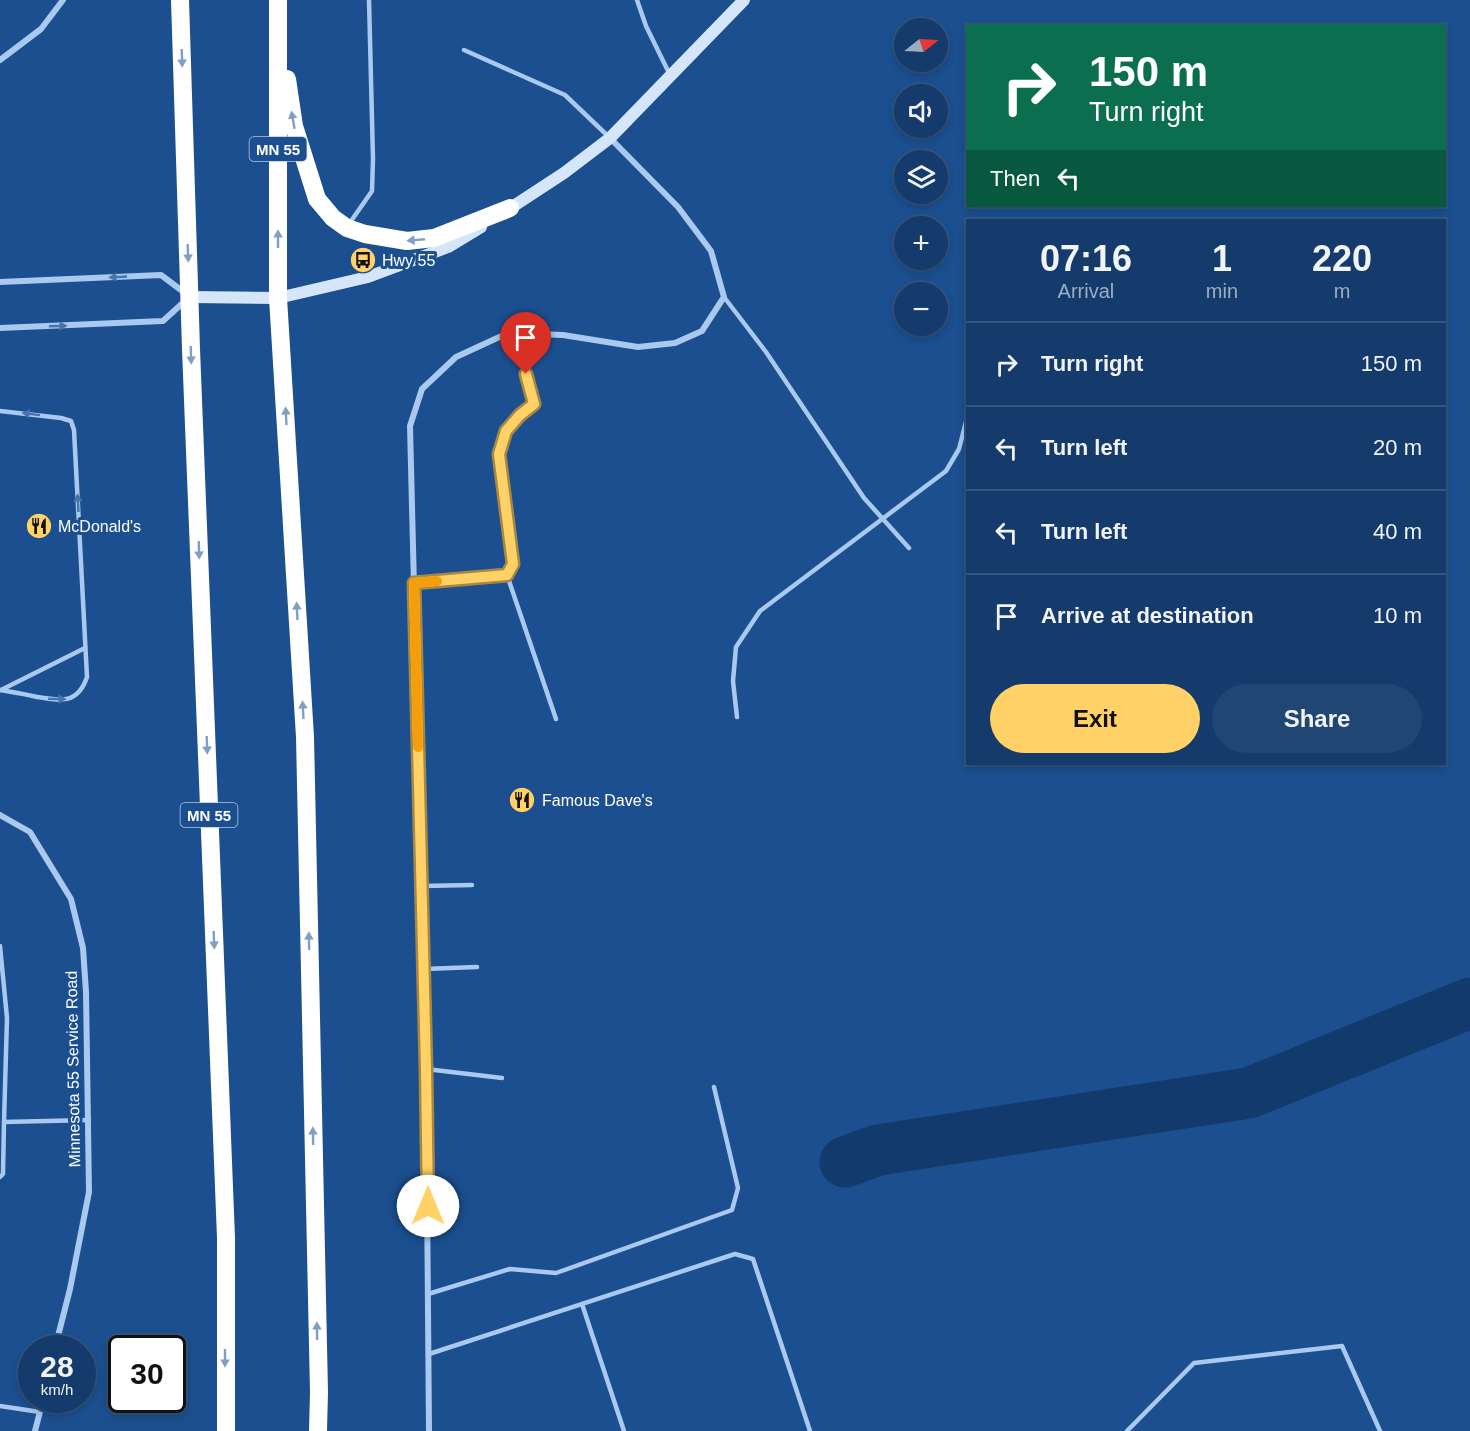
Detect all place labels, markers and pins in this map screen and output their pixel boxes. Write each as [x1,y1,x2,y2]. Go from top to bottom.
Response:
bus stop icon: Hwy 55 [348,245,378,275]
place label: Hwy 55 [382,252,435,269]
pin [500,312,551,374]
restaurant icon: McDonald's [24,511,54,541]
place label: McDonald's [58,518,141,535]
restaurant icon: Famous Dave's [507,785,537,815]
place label: Famous Dave's [542,792,653,809]

